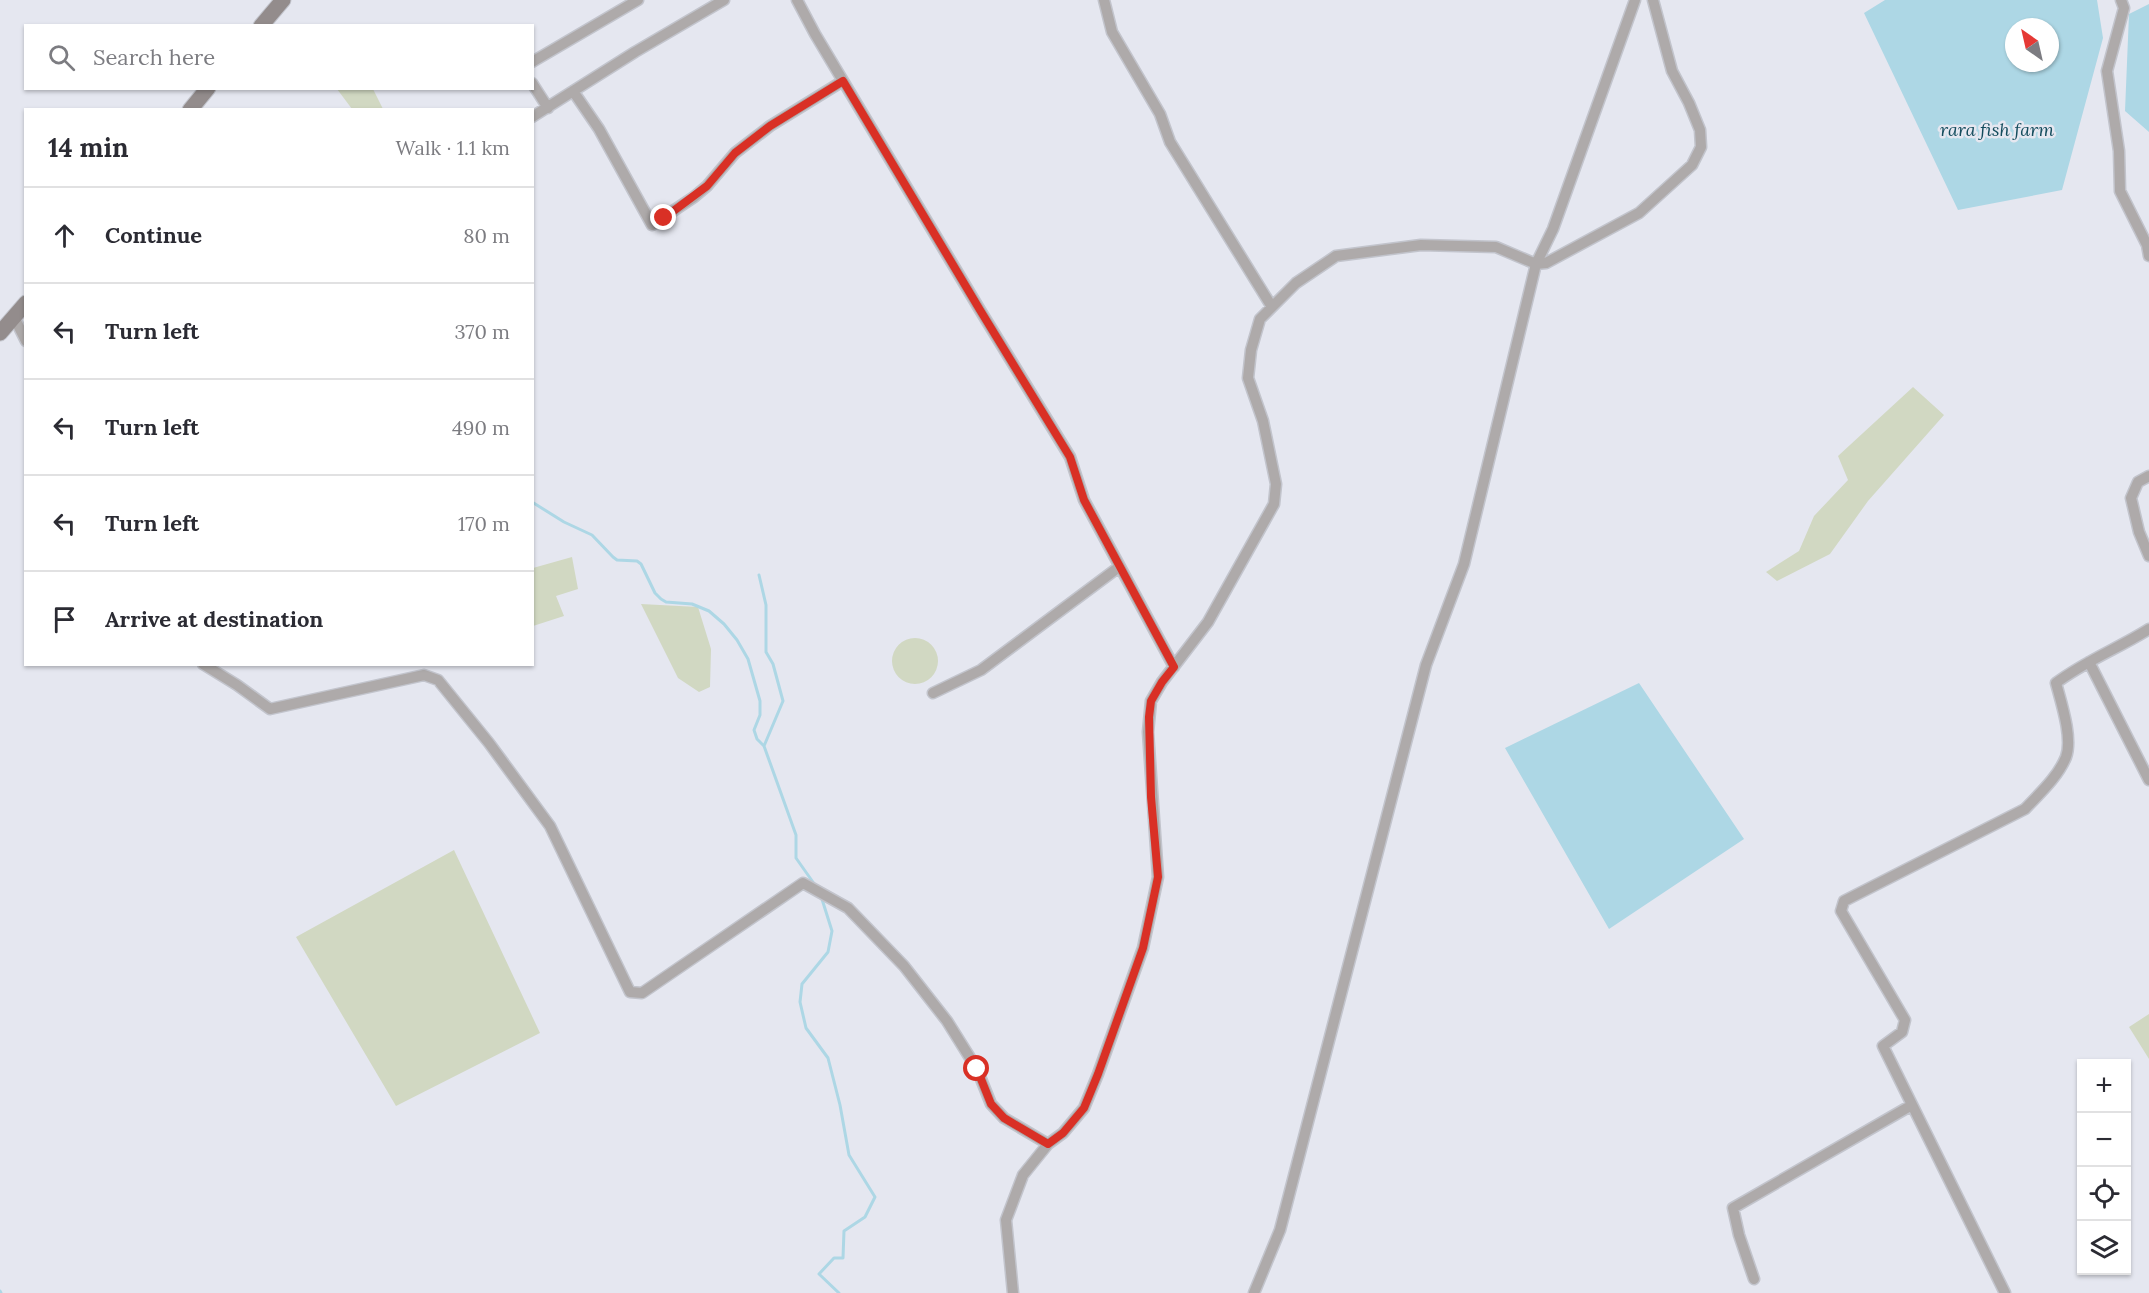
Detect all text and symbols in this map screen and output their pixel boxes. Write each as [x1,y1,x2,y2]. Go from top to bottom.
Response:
north arrow [2005,18,2059,72]
search box [24,24,534,90]
icon: search [45,41,78,74]
text: Search here [93,43,215,71]
water label: rara fish farm [1940,118,2054,141]
text: 14 min [48,131,129,164]
text: Walk · 1.1 km [396,135,510,160]
route end [650,204,676,230]
icon: ahead [48,219,81,252]
text: Continue [105,221,202,249]
text: 80 m [463,223,510,248]
icon: left [48,315,81,348]
text: Turn left [105,317,199,345]
text: 370 m [455,319,510,344]
icon: left [48,411,81,444]
text: Turn left [105,413,199,441]
text: 490 m [452,415,510,440]
icon: left [48,507,81,540]
text: Turn left [105,509,199,537]
text: 170 m [458,511,510,536]
icon: arrive [48,603,81,636]
text: Arrive at destination [105,605,323,633]
route start [963,1055,989,1081]
map controls [2077,1059,2131,1275]
button: + [2077,1059,2131,1113]
button: − [2077,1113,2131,1167]
button: locate [2077,1167,2131,1221]
button: layers [2077,1221,2131,1275]

